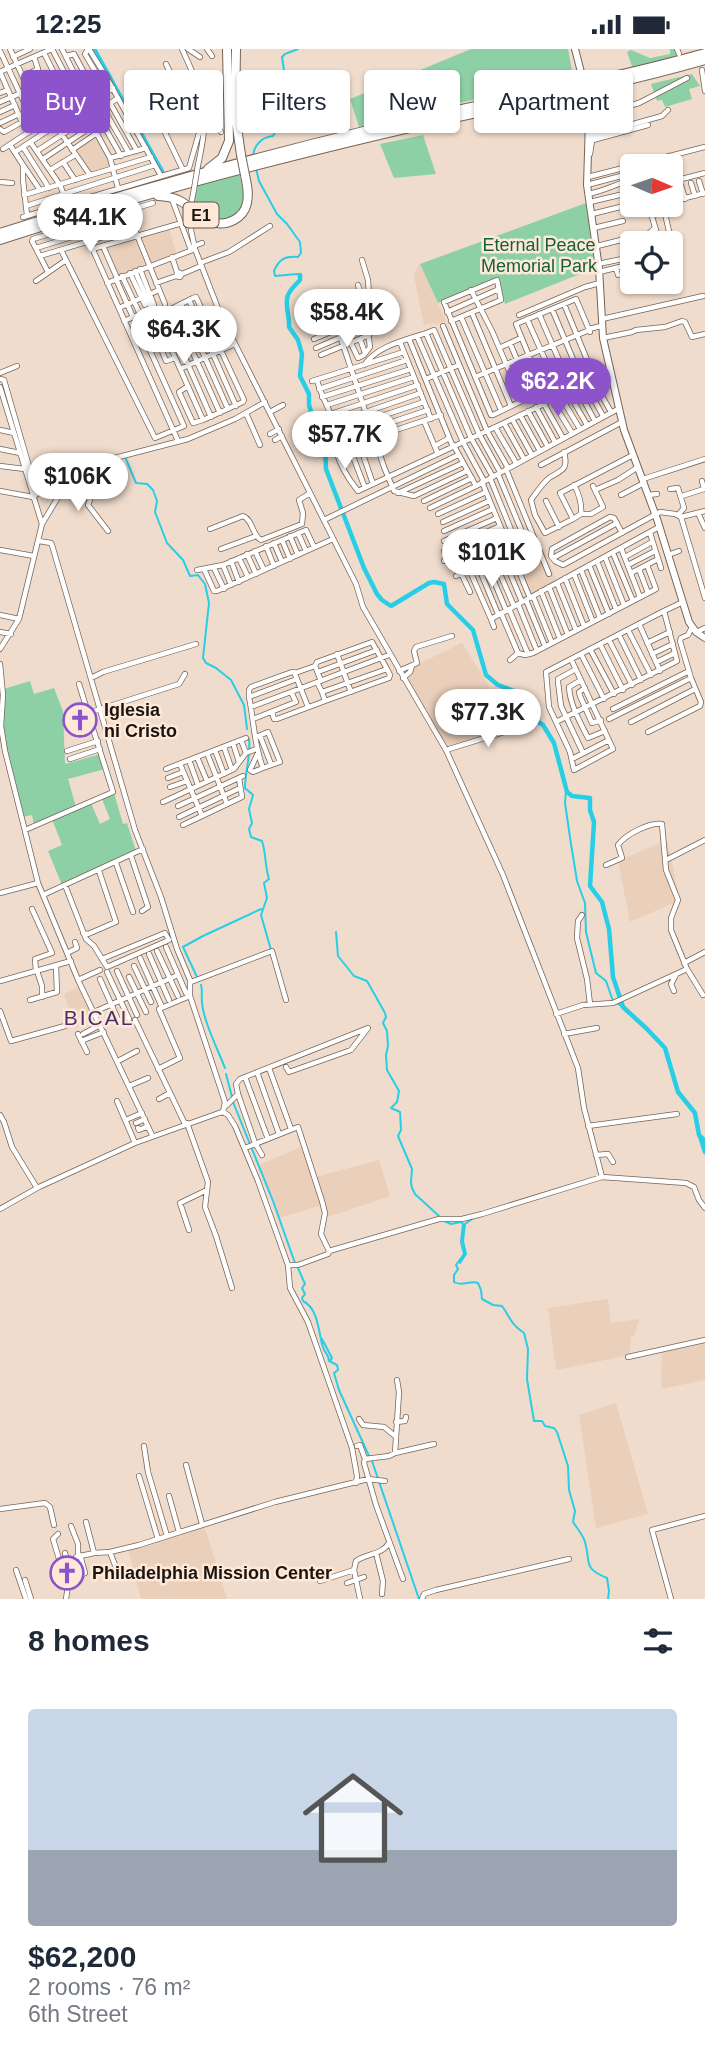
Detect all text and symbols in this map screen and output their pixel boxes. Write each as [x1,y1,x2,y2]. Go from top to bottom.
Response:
text: 12:25 [35,9,102,39]
chip: Buy [21,70,110,133]
chip: Rent [124,70,223,133]
chip: Filters [237,70,350,133]
chip: New [364,70,460,133]
chip: Apartment [474,70,633,133]
north arrow [620,154,682,217]
map controls [620,154,683,294]
pin: $44.1K [33,195,147,254]
road number: E1 [184,203,218,227]
text: $44.1K [53,204,127,230]
button: locate [620,231,683,294]
park label: Eternal Peace Memorial Park [481,235,598,276]
pin: $58.4K [290,289,404,349]
text: $58.4K [310,299,384,325]
pin: $64.3K [127,307,241,366]
text: $64.3K [147,316,221,342]
pin: $62.2K [501,359,615,418]
text: $62.2K [521,368,595,394]
pin: $57.7K [288,411,402,471]
text: $57.7K [308,421,382,447]
pin: $106K [29,454,127,513]
text: $106K [44,463,112,489]
pin: $101K [443,529,541,589]
text: $101K [458,539,526,565]
pin: $77.3K [431,689,545,749]
text: $77.3K [451,699,525,725]
place label: Iglesia ni Cristo [104,700,177,741]
church icon: Iglesia ni Cristo [61,701,99,739]
district label: BICAL [64,1006,134,1029]
church icon: Philadelphia Mission Center [48,1554,86,1592]
place label: Philadelphia Mission Center [92,1563,332,1583]
icon: filters [639,1622,677,1660]
text: 8 homes [28,1624,150,1657]
icon: home [290,1755,416,1881]
text: $62,200 [28,1940,136,1973]
text: 2 rooms · 76 m² [28,1974,190,2000]
text: 6th Street [28,2001,128,2027]

